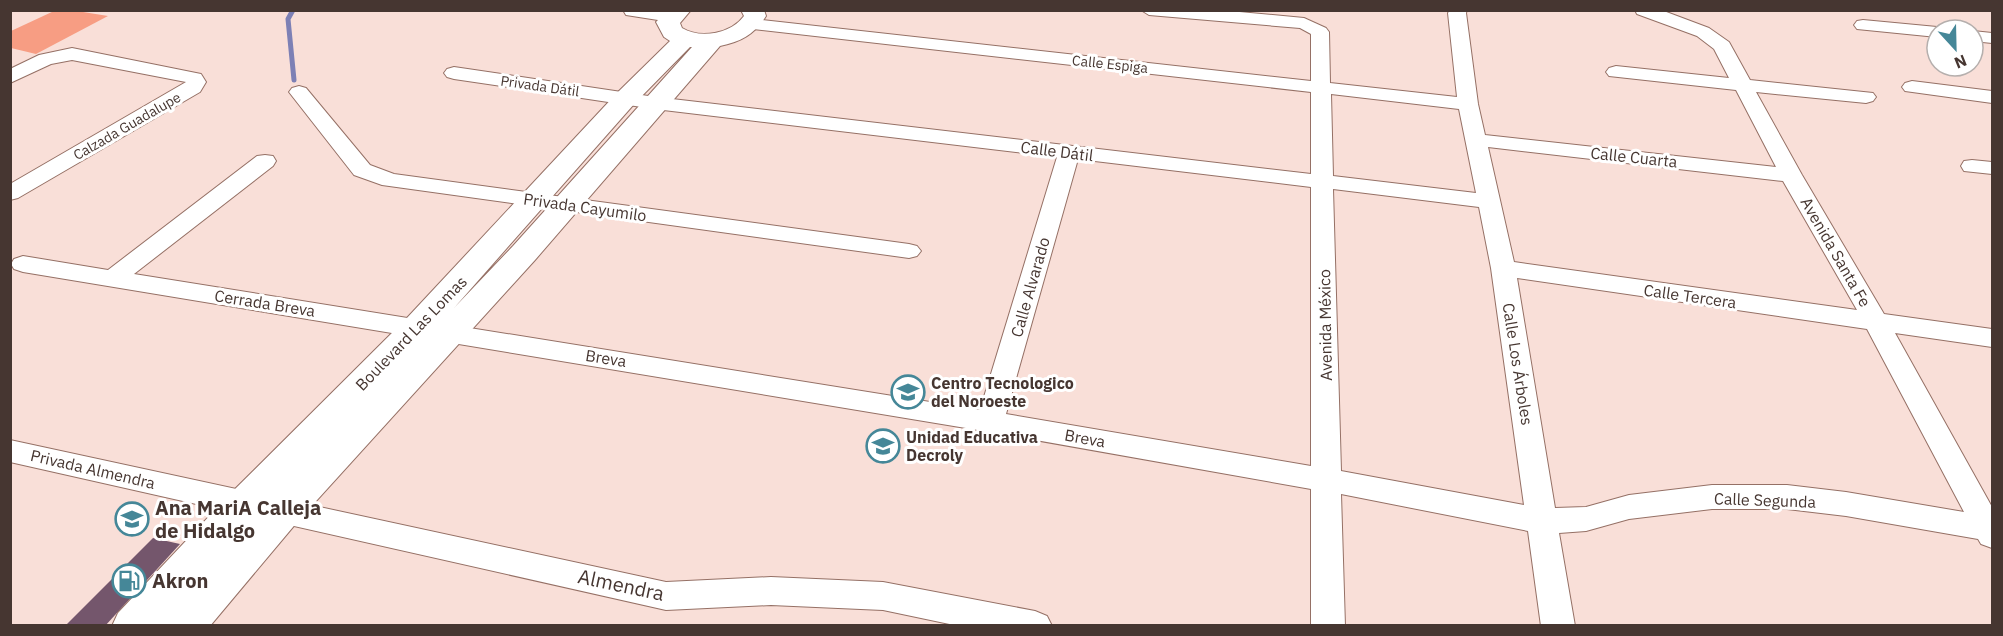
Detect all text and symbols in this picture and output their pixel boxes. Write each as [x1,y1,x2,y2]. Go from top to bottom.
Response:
north arrow [1925,18,1985,78]
text: N [1951,50,1970,73]
street label: Calle Espiga [1071,51,1149,77]
street label: Privada Dátil [500,72,581,100]
street label: Calzada Guadalupe [70,88,184,164]
street label: Calle Dátil [1020,137,1094,165]
street label: Calle Cuarta [1590,142,1679,172]
street label: Privada Cayumilo [522,188,648,226]
street label: Avenida Santa Fe [1796,194,1876,311]
street label: Calle Alvarado [1006,235,1054,339]
street label: Avenida México [1314,269,1336,381]
street label: Boulevard Las Lomas [351,271,471,395]
street label: Calle Tercera [1642,280,1738,312]
street label: Cerrada Breva [213,285,317,321]
street label: Calle Los Árboles [1498,301,1539,426]
street label: Breva [584,345,628,371]
place label: Centro Tecnologico del Noroeste [931,373,1074,411]
school or university icon: Centro Tecnologico del Noroeste [890,374,926,410]
street label: Breva [1063,425,1107,452]
place label: Unidad Educativa Decroly [906,427,1038,465]
school or university icon: Unidad Educativa Decroly [865,428,901,464]
street label: Privada Almendra [29,445,158,493]
street label: Calle Segunda [1714,488,1817,512]
place label: Ana MariA Calleja de Hidalgo [155,494,321,544]
school or university icon: Ana MariA Calleja de Hidalgo [114,501,150,537]
street label: Almendra [575,562,667,607]
fuel station icon: Akron [111,563,147,599]
place label: Akron [152,567,208,594]

